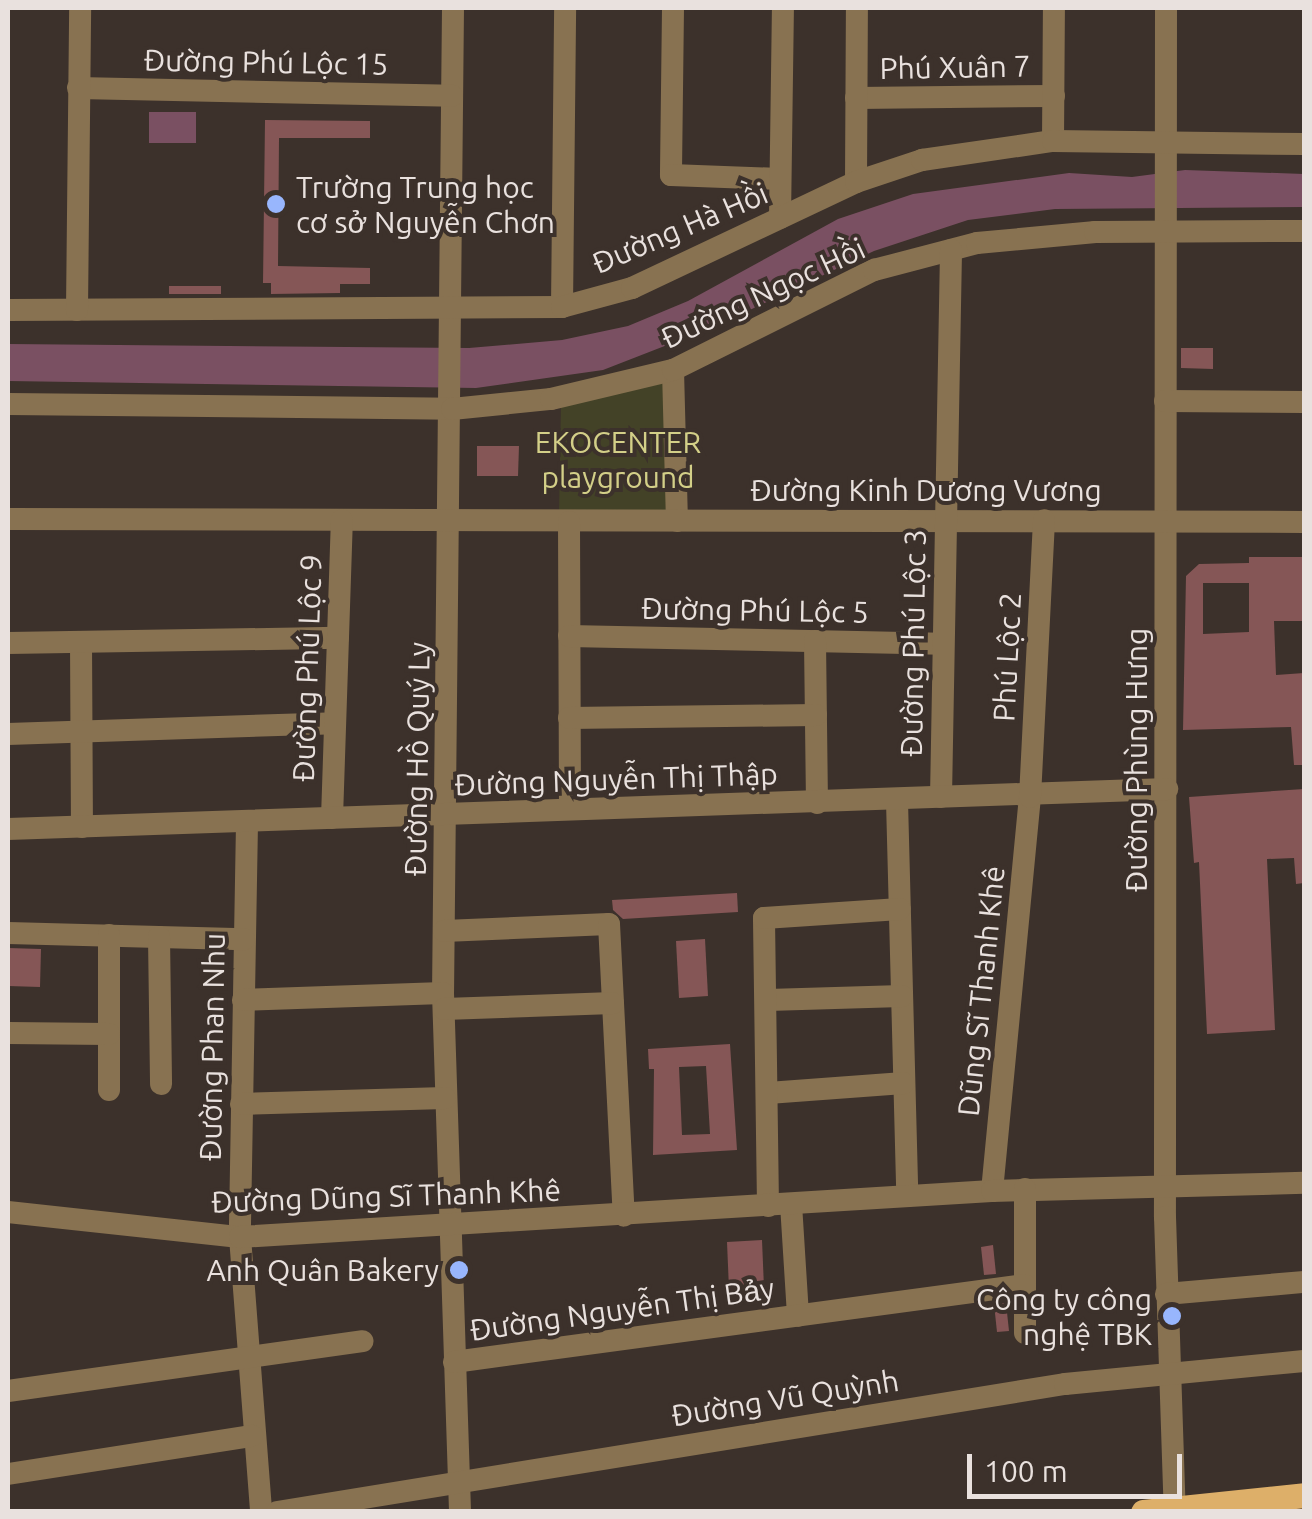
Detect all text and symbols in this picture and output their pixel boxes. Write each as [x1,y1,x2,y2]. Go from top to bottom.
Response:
street label: Đường Phú Lộc 15 [143,42,389,82]
street label: Phú Xuân 7 [879,48,1031,86]
place label: Trường Trung học cơ sở Nguyễn Chơn [296,169,555,240]
street label: Đường Hà Hồi [587,175,773,281]
marker: Trường Trung học cơ sở Nguyễn Chơn [265,193,287,215]
street label: Đường Ngọc Hồi [655,230,871,356]
park label: EKOCENTER playground [535,424,701,494]
street label: Đường Kinh Dương Vương [750,472,1102,508]
street label: Đường Phú Lộc 3 [893,529,933,757]
street label: Đường Phú Lộc 9 [285,554,329,782]
street label: Đường Phú Lộc 5 [641,590,869,630]
street label: Phú Lộc 2 [986,591,1028,723]
street label: Đường Phùng Hưng [1118,628,1154,892]
street label: Đường Hồ Quý Ly [397,641,437,877]
street label: Đường Nguyễn Thị Thập [454,755,778,803]
street label: Dũng Sĩ Thanh Khê [950,864,1012,1118]
street label: Đường Phan Nhu [192,933,232,1161]
street label: Đường Dũng Sĩ Thanh Khê [211,1172,561,1220]
place label: Anh Quân Bakery [206,1252,439,1288]
marker: Anh Quân Bakery [448,1259,470,1281]
street label: Đường Nguyễn Thị Bảy [467,1270,777,1348]
place label: Công ty công nghệ TBK [976,1281,1152,1352]
marker: Công ty công nghệ TBK [1161,1305,1183,1327]
street label: Đường Vũ Quỳnh [669,1362,901,1434]
scale bar [972,1434,1187,1496]
text: 100 m [984,1454,1068,1488]

